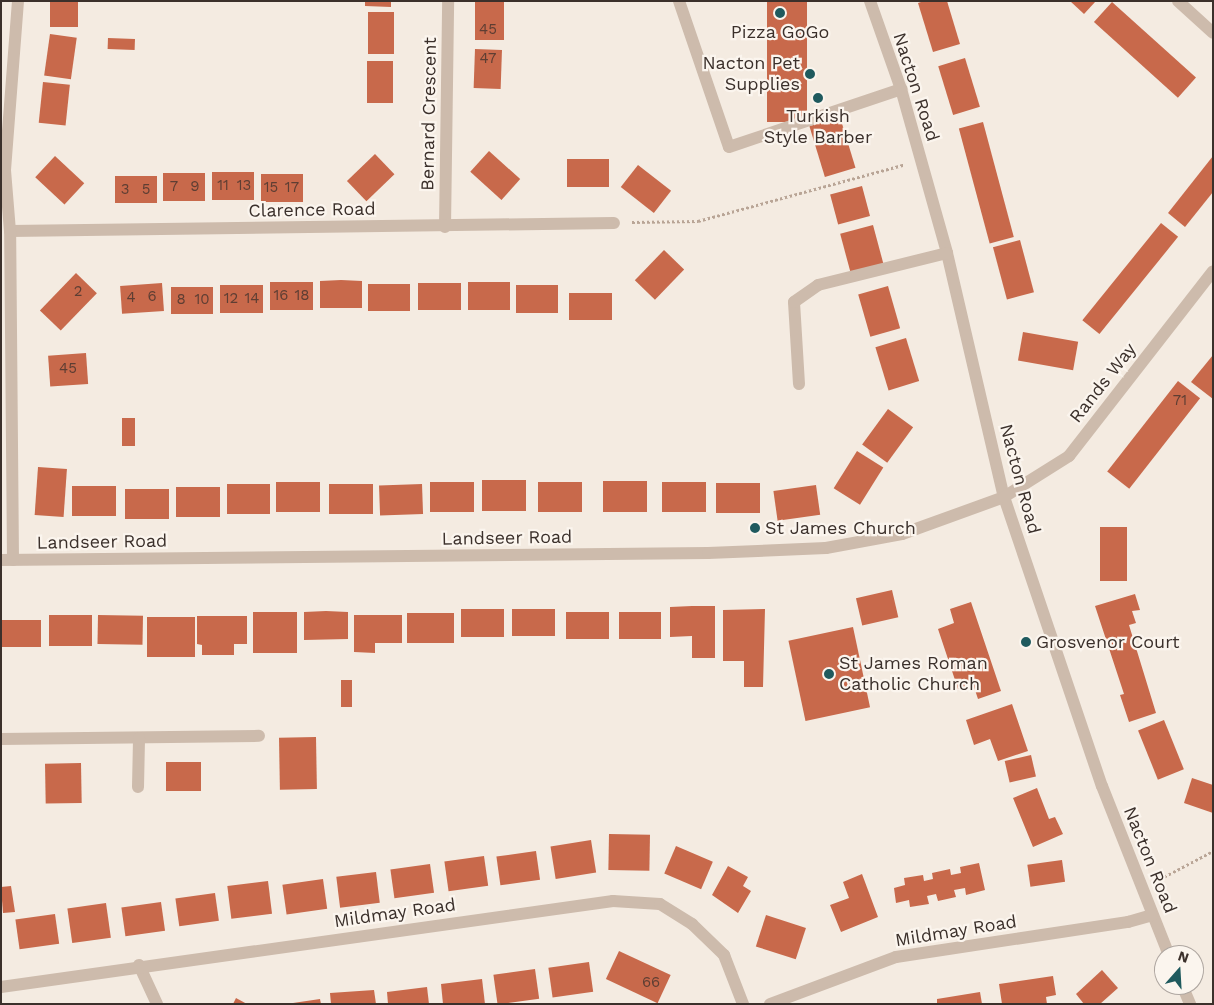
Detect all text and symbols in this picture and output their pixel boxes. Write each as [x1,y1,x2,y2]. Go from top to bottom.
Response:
marker: Pizza GoGo [774,7,786,19]
house number: 45 [479,21,497,39]
place label: Pizza GoGo [731,21,829,43]
street label: Nacton Road [888,30,944,144]
street label: Bernard Crescent [417,37,441,191]
house number: 47 [480,50,496,68]
place label: Nacton Pet Supplies [703,53,800,96]
marker: Nacton Pet Supplies [804,68,816,80]
marker: Turkish Style Barber [812,92,824,104]
place label: Turkish Style Barber [764,106,872,148]
house number: 11 [217,177,229,195]
house number: 13 [237,177,251,195]
house number: 7 [170,178,178,196]
house number: 9 [190,178,200,196]
house number: 15 [264,179,278,197]
house number: 17 [285,179,299,197]
house number: 3 [121,181,129,199]
house number: 5 [142,181,150,199]
street label: Clarence Road [248,198,376,222]
house number: 2 [74,283,82,301]
house number: 16 [274,287,288,305]
house number: 18 [294,287,310,305]
house number: 6 [147,288,157,306]
house number: 4 [126,289,136,307]
house number: 12 [224,290,238,308]
house number: 14 [244,290,260,308]
house number: 8 [176,291,186,309]
house number: 10 [194,291,210,309]
street label: Rands Way [1065,339,1141,427]
house number: 45 [59,360,77,378]
house number: 71 [1173,392,1187,410]
street label: Nacton Road [995,422,1045,536]
place label: St James Church [765,517,916,539]
marker: St James Church [749,522,761,534]
street label: Landseer Road [441,526,573,550]
street label: Landseer Road [36,530,168,554]
place label: Grosvenor Court [1036,631,1180,653]
marker: Grosvenor Court [1020,636,1032,648]
place label: St James Roman Catholic Church [839,653,988,696]
marker: St James Roman Catholic Church [823,668,835,680]
street label: Nacton Road [1119,804,1181,916]
street label: Mildmay Road [333,894,457,932]
street label: Mildmay Road [893,911,1019,951]
north arrow [1154,945,1204,995]
text: N [1176,948,1191,966]
house number: 66 [642,974,660,992]

